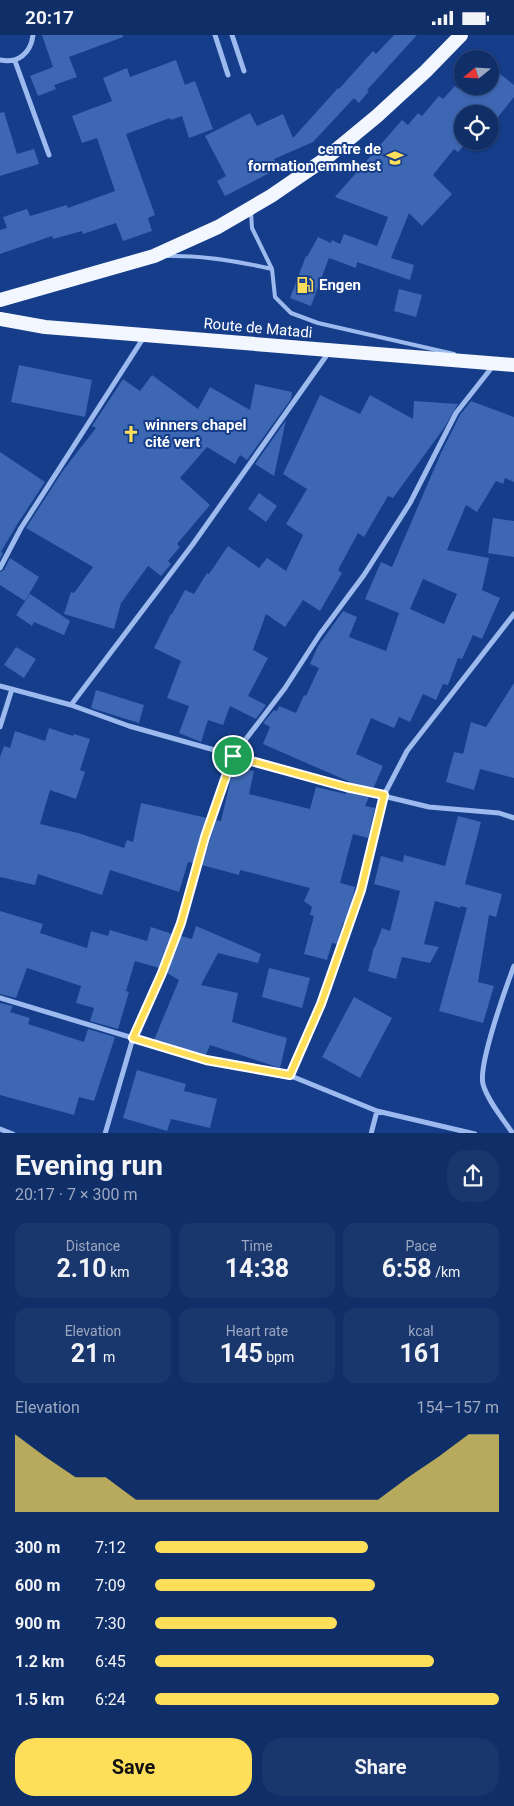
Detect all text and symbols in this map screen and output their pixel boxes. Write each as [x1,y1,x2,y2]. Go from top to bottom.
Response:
text: 20:17 [25,6,74,29]
north arrow [454,50,499,95]
map controls [454,50,499,150]
button: locate [454,105,499,150]
place label: centre de formation emmhest [248,140,381,175]
school or university icon: centre de formation emmhest [385,148,405,168]
fuel station icon: Engen [295,275,315,295]
place label: Engen [319,276,361,294]
street label: Route de Matadi [203,314,313,342]
place label: winners chapel cité vert [145,416,247,451]
church icon: winners chapel cité vert [121,424,141,444]
pin [212,735,254,777]
icon: arrive [219,742,247,770]
text: Evening run [15,1149,163,1182]
button: share [447,1150,499,1202]
text: 20:17 · 7 × 300 m [15,1185,137,1204]
text: Distance [66,1238,120,1254]
text: Time [241,1238,273,1254]
text: Pace [405,1238,437,1254]
text: 2.10 [56,1254,107,1283]
text: 14:38 [225,1254,289,1283]
text: 6:58 [382,1254,432,1283]
text: km [107,1264,130,1280]
text: /km [432,1264,460,1280]
text: Elevation [65,1323,121,1339]
text: Heart rate [226,1323,288,1339]
text: kcal [408,1323,434,1339]
text: 21 [71,1339,99,1368]
text: 145 [220,1339,263,1368]
text: 161 [399,1339,443,1368]
text: m [99,1349,115,1365]
text: bpm [263,1349,294,1365]
text: Elevation [15,1398,80,1417]
text: 154–157 m [417,1398,499,1417]
text: 300 m [15,1538,60,1557]
text: 7:12 [95,1538,126,1557]
text: 600 m [15,1576,60,1595]
text: 7:09 [95,1576,126,1595]
text: 900 m [15,1614,60,1633]
text: 7:30 [95,1614,126,1633]
text: 1.2 km [15,1652,64,1671]
text: 6:45 [95,1652,126,1671]
text: 1.5 km [15,1690,64,1709]
text: 6:24 [95,1690,126,1709]
button: Save [15,1738,252,1796]
button: Share [262,1738,499,1796]

